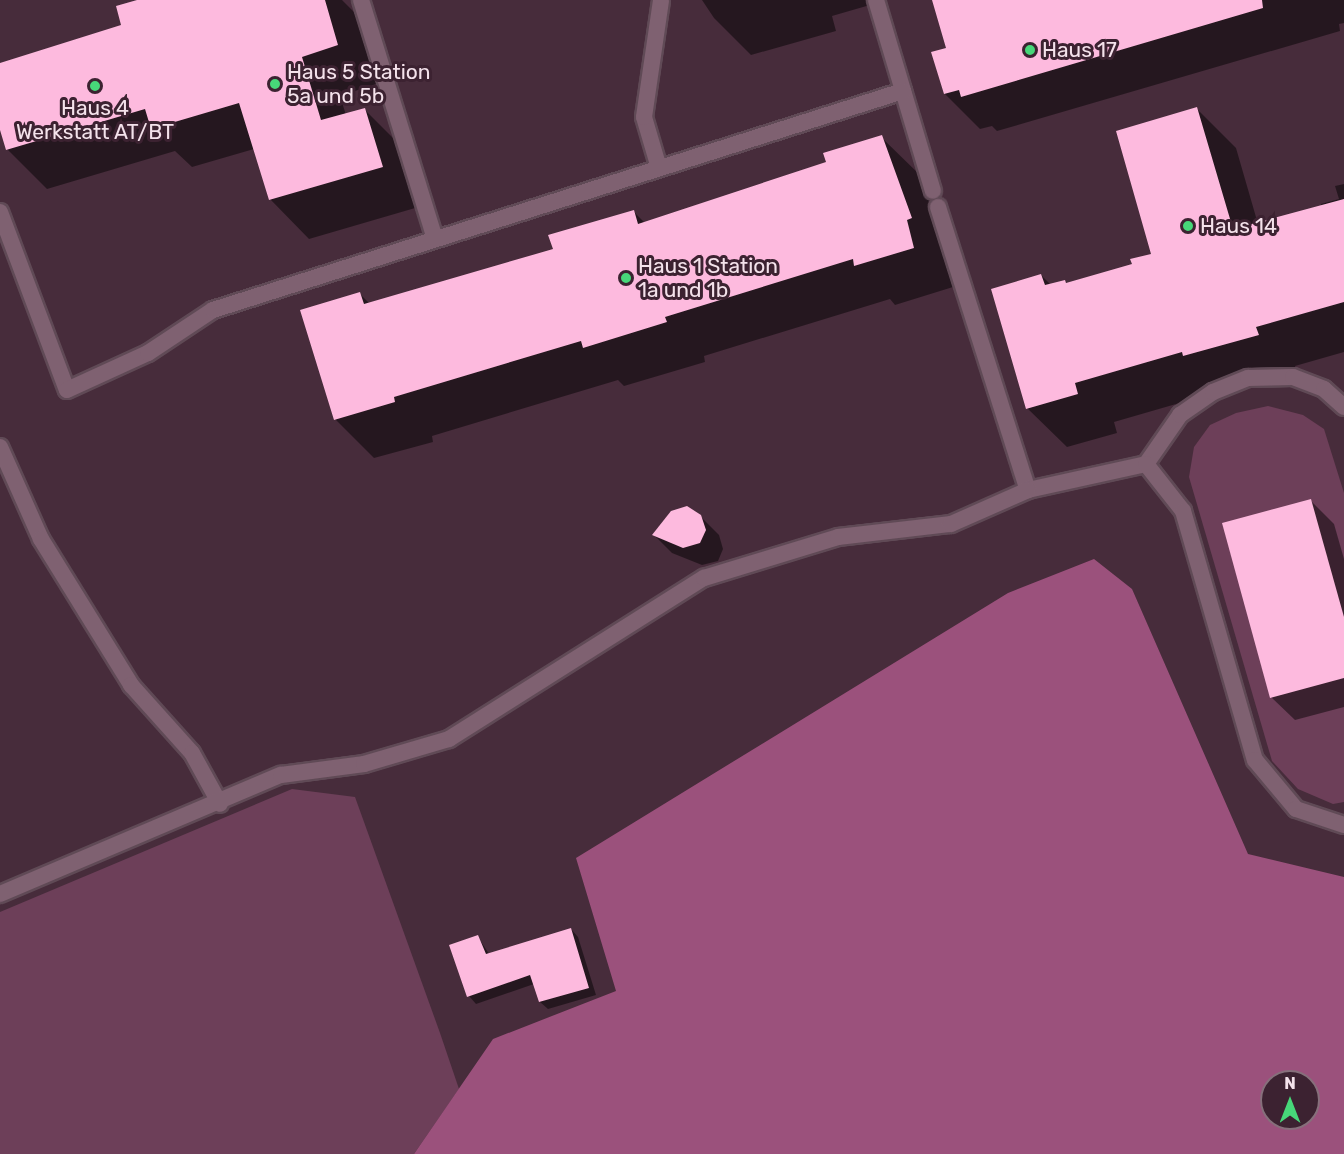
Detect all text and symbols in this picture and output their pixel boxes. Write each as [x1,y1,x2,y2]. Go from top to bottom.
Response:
place label: Haus 17 [1042,37,1117,63]
marker: Haus 17 [1023,43,1037,57]
place label: Haus 5 Station 5a und 5b [287,59,431,109]
marker: Haus 5 Station 5a und 5b [268,77,282,91]
marker: Haus 4 Werkstatt AT/BT [88,79,102,93]
place label: Haus 4 Werkstatt AT/BT [16,95,174,145]
place label: Haus 14 [1200,213,1277,239]
marker: Haus 14 [1181,219,1195,233]
place label: Haus 1 Station 1a und 1b [638,253,778,303]
marker: Haus 1 Station 1a und 1b [619,271,633,285]
north arrow [1260,1070,1320,1130]
text: N [1284,1074,1296,1093]

